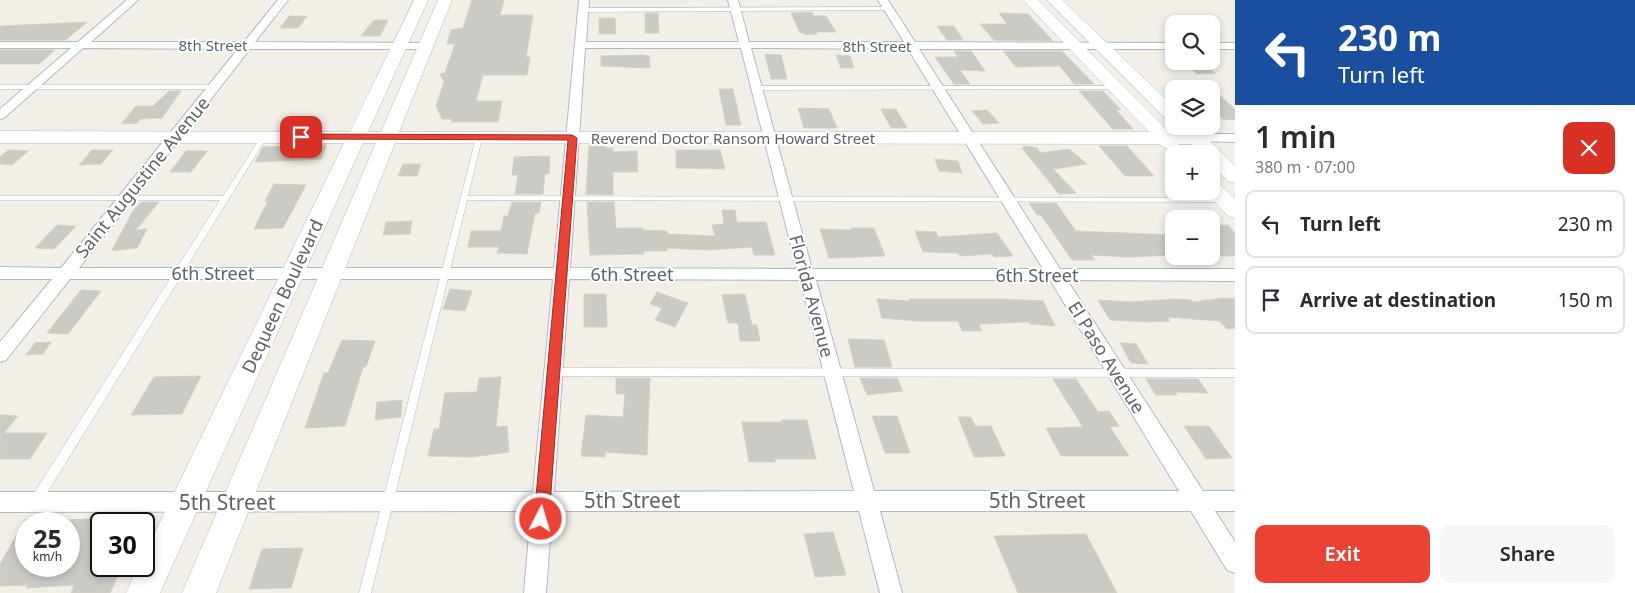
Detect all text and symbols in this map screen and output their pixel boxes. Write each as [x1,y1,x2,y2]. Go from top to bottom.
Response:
text: 230 m [1338,14,1441,61]
map controls [1165,15,1220,265]
button: search [1165,15,1220,70]
icon: left [1255,20,1320,85]
street label: 8th Street [178,35,248,55]
street label: 8th Street [842,36,912,56]
text: Turn left [1338,59,1425,89]
button: layers [1165,80,1220,135]
street label: Saint Augustine Avenue [70,91,214,263]
pin [280,116,322,158]
text: 1 min [1255,116,1336,157]
button: close [1563,122,1615,174]
icon: arrive [287,123,315,151]
street label: Reverend Doctor Ransom Howard Street [591,128,876,148]
button: + [1165,145,1220,200]
text: 380 m · 07:00 [1255,156,1355,178]
button: − [1165,210,1220,265]
icon: left [1257,210,1285,238]
text: Turn left [1300,211,1381,237]
text: 230 m [1558,211,1613,237]
street label: Dequeen Boulevard [236,215,328,377]
street label: Florida Avenue [784,232,840,360]
street label: 6th Street [172,261,255,285]
street label: 6th Street [591,262,674,286]
street label: 6th Street [996,263,1079,287]
icon: arrive [1257,286,1285,314]
text: Arrive at destination [1300,287,1496,313]
text: 150 m [1558,287,1613,313]
street label: El Paso Avenue [1063,296,1151,418]
street label: 5th Street [584,486,681,514]
street label: 5th Street [989,486,1086,514]
street label: 5th Street [179,488,276,516]
position arrow [514,492,566,544]
speed limit sign: 30 [90,512,155,577]
text: 25 [33,521,62,555]
button: Exit [1255,525,1430,583]
button: Share [1440,525,1615,583]
text: km/h [33,548,62,565]

